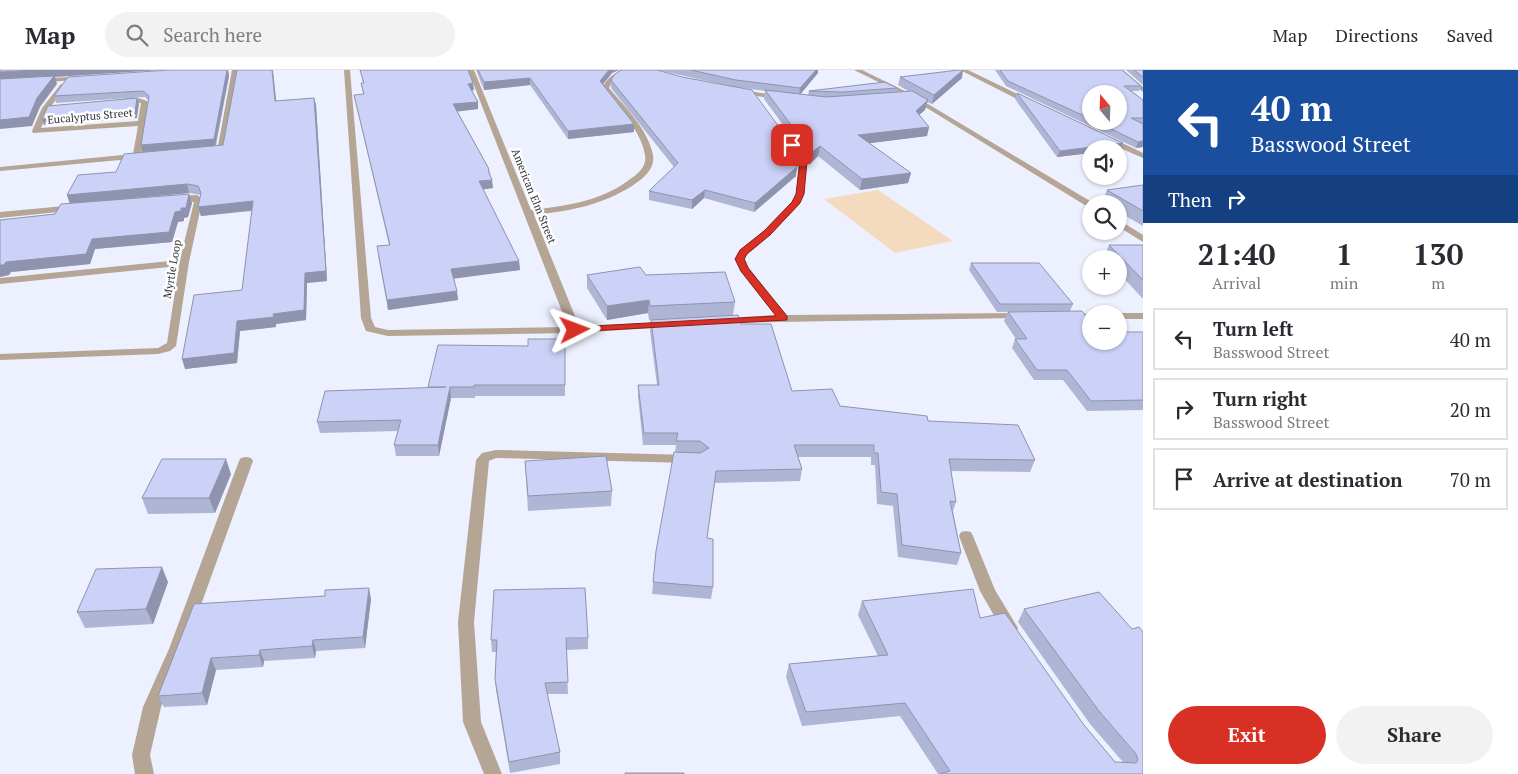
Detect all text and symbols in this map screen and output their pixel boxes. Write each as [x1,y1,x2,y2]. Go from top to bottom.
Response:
search box [105,12,455,57]
text: Map [25,19,75,51]
icon: search [123,21,151,49]
text: Search here [163,22,262,47]
text: Map [1272,23,1307,47]
text: Directions [1335,23,1418,47]
text: Saved [1446,23,1493,47]
north arrow [1082,85,1128,130]
map controls [1082,85,1127,350]
text: 40 m [1251,85,1332,131]
icon: left [1168,90,1233,155]
street label: Eucalyptus Street [47,105,133,127]
pin [771,124,813,166]
text: Basswood Street [1251,129,1411,158]
icon: arrive [778,131,806,159]
button: sound [1082,140,1127,185]
street label: American Elm Street [509,146,559,246]
icon: right [1222,185,1250,213]
text: Then [1168,187,1212,212]
button: search [1082,195,1127,240]
text: 21:40 [1197,234,1276,274]
text: 1 [1336,234,1353,274]
text: 130 [1413,234,1464,274]
street label: Myrtle Loop [160,239,184,299]
button: + [1082,250,1127,295]
text: Arrival [1212,272,1261,294]
text: min [1330,272,1358,294]
text: m [1431,272,1445,294]
position arrow [548,303,600,355]
button: − [1082,305,1127,350]
text: Turn left [1213,316,1294,341]
icon: left [1170,325,1198,353]
text: 40 m [1450,327,1491,352]
text: Basswood Street [1213,341,1329,363]
text: Turn right [1213,386,1307,411]
icon: right [1170,395,1198,423]
text: 20 m [1450,397,1491,422]
text: Basswood Street [1213,411,1329,433]
icon: arrive [1170,465,1198,493]
text: Arrive at destination [1213,467,1402,492]
text: 70 m [1450,467,1491,492]
button: Exit [1168,706,1326,764]
button: Share [1336,706,1493,764]

